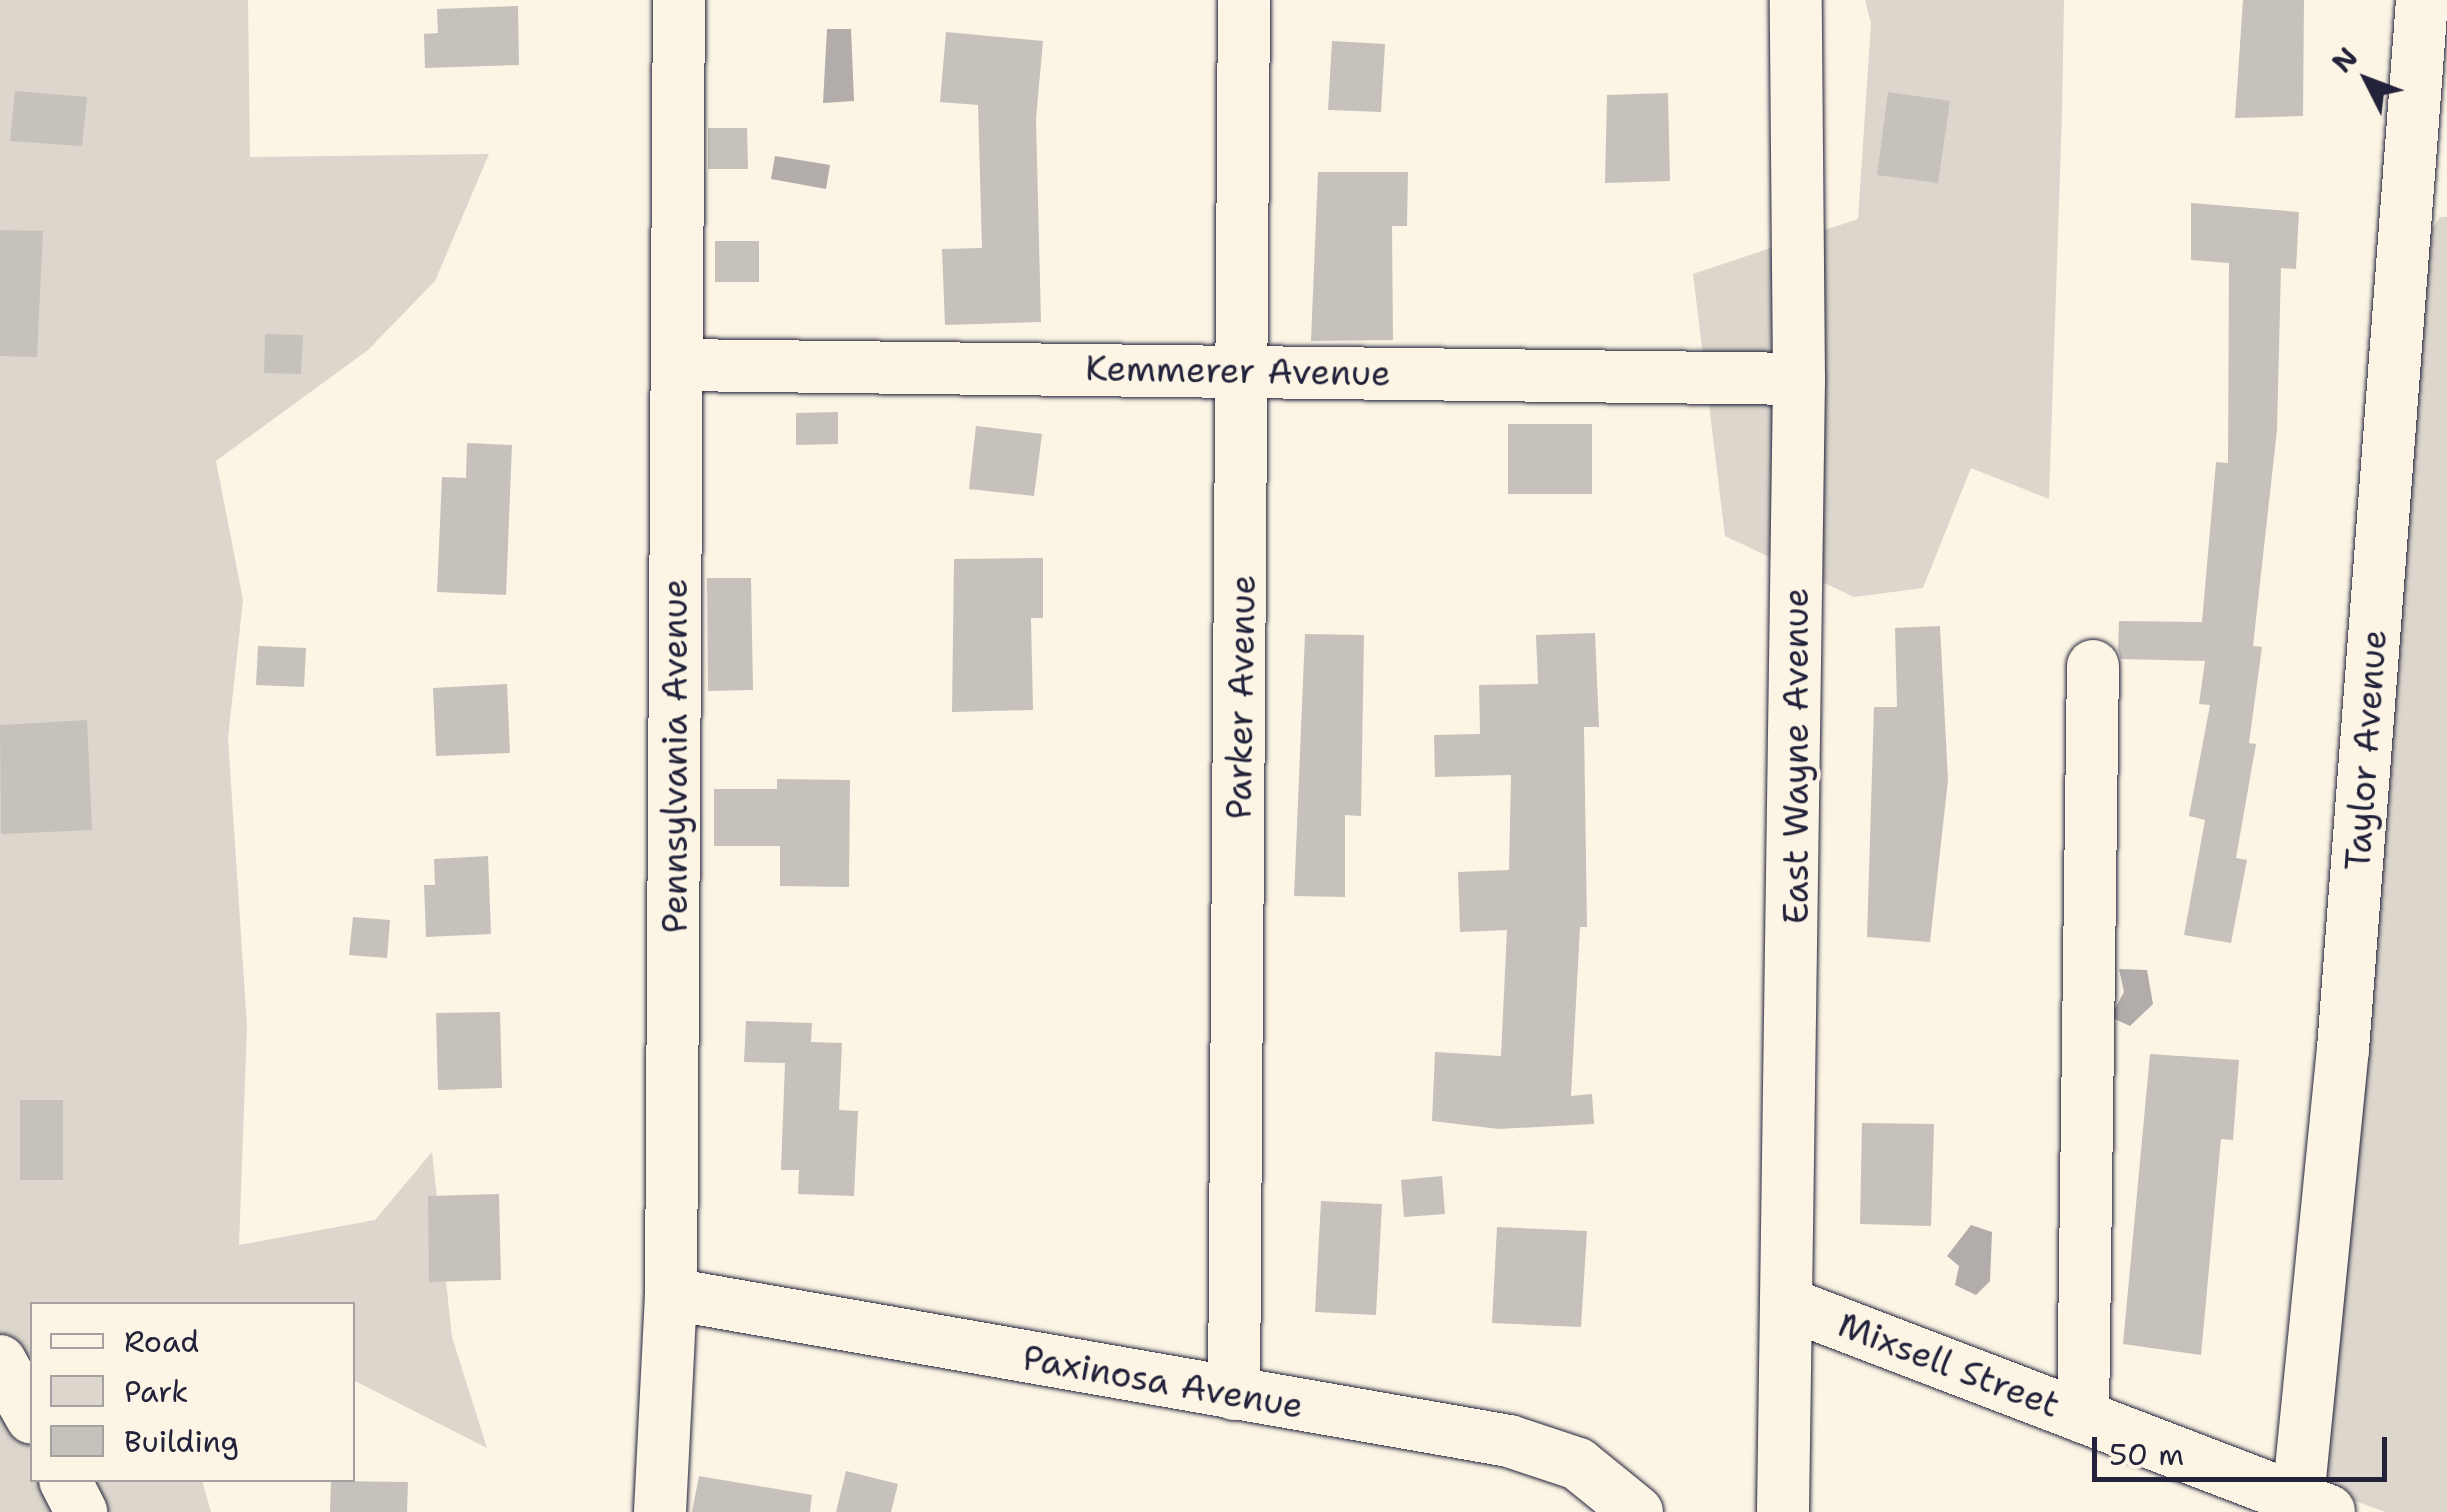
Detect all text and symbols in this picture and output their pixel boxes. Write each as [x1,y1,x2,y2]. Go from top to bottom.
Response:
north arrow [2317,30,2417,130]
text: N [2323,39,2366,81]
street label: Kemmerer Avenue [1085,347,1391,395]
street label: Parker Avenue [1218,574,1264,820]
street label: Pennsylvania Avenue [654,579,696,933]
street label: East Wayne Avenue [1775,588,1817,924]
street label: Taylor Avenue [2337,628,2395,872]
legend [30,1302,355,1482]
street label: Mixsell Street [1832,1303,2066,1427]
text: Road [124,1321,199,1362]
street label: Paxinosa Avenue [1019,1337,1307,1427]
text: Park [124,1371,188,1412]
scale bar [2097,1417,2392,1479]
text: Building [124,1421,239,1462]
text: 50 m [2109,1434,2184,1475]

